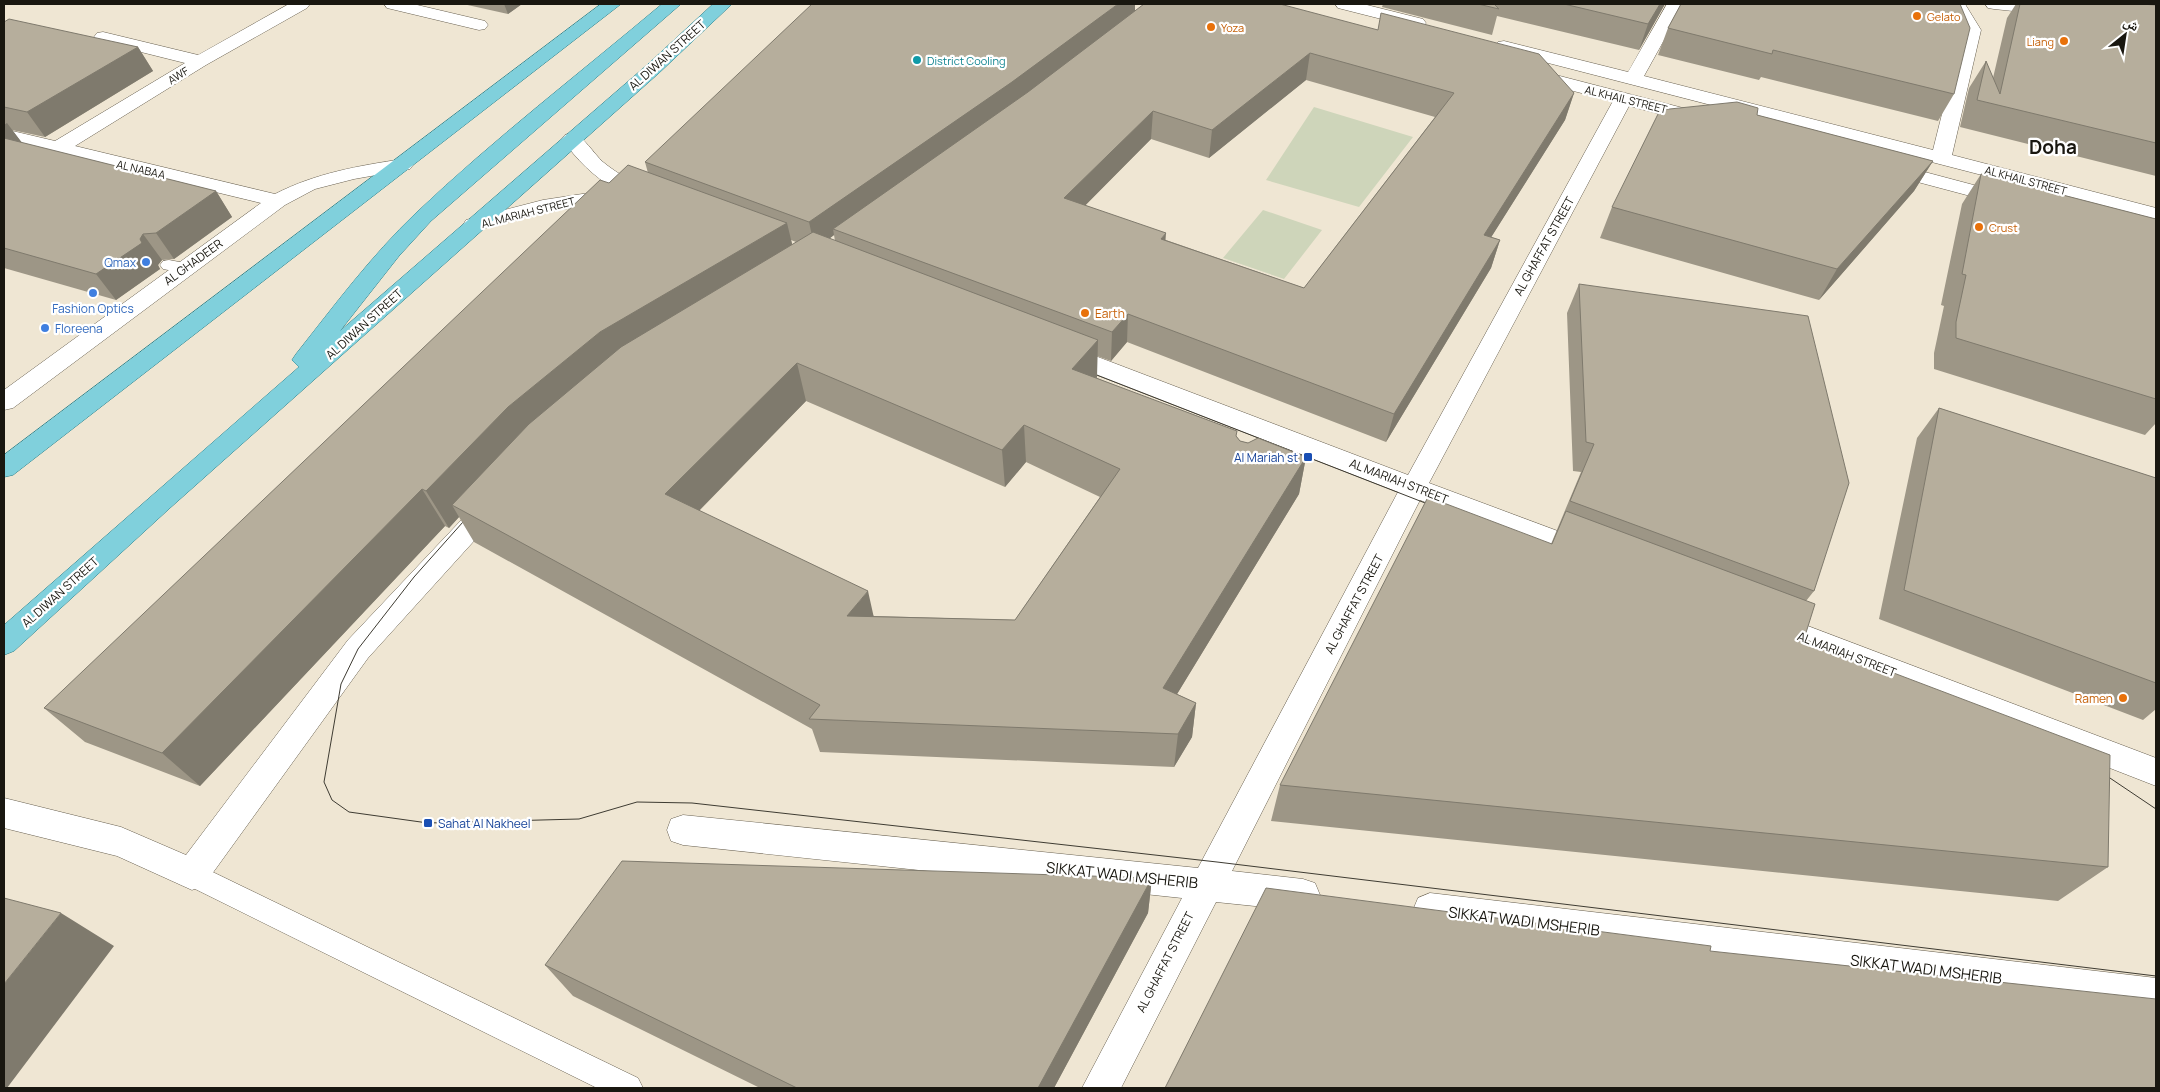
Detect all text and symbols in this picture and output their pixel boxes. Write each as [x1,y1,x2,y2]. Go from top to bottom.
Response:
place label: Gelato [1927,9,1961,24]
marker: Gelato [1911,10,1923,22]
north arrow [2100,10,2150,60]
text: ش [2121,11,2143,35]
street label: AL DIWAN STREET [625,15,710,94]
place label: Yoza [1221,20,1244,35]
marker: Yoza [1205,21,1217,33]
place label: Liang [2027,34,2054,49]
marker: Liang [2058,35,2070,47]
place label: District Cooling [927,53,1005,68]
marker: District Cooling [911,54,923,66]
street label: AWF [165,63,192,87]
street label: AL KHAIL STREET [1583,82,1669,117]
district label: Doha [2029,134,2077,160]
street label: AL NABAA [115,156,167,182]
street label: AL KHAIL STREET [1983,162,2069,198]
street label: AL MARIAH STREET [480,193,577,231]
street label: AL GHAFFAT STREET [1510,193,1579,299]
place label: Crust [1989,220,2018,235]
marker: Crust [1973,221,1985,233]
street label: AL GHADEER [160,235,226,289]
place label: Qmax [104,254,137,271]
marker: Qmax [140,256,152,268]
street label: AL DIWAN STREET [322,284,407,363]
marker: Fashion Optics [87,287,99,299]
place label: Fashion Optics [52,300,134,317]
place label: Earth [1095,305,1125,322]
marker: Earth [1079,307,1091,319]
place label: Floreena [55,320,103,337]
marker: Floreena [39,322,51,334]
place label: Al Mariah st [1234,449,1298,466]
marker: Al Mariah st [1302,451,1314,463]
street label: AL MARIAH STREET [1347,454,1452,508]
street label: AL GHAFFAT STREET [1320,550,1388,657]
street label: AL DIWAN STREET [18,552,103,631]
street label: AL MARIAH STREET [1795,627,1900,681]
place label: Ramen [2075,690,2113,707]
marker: Ramen [2117,692,2129,704]
place label: Sahat Al Nakheel [438,815,531,832]
marker: Sahat Al Nakheel [422,817,434,829]
street label: SIKKAT WADI MSHERIB [1045,857,1199,893]
street label: SIKKAT WADI MSHERIB [1447,901,1601,941]
street label: AL GHAFFAT STREET [1132,908,1198,1015]
street label: SIKKAT WADI MSHERIB [1849,949,2003,989]

